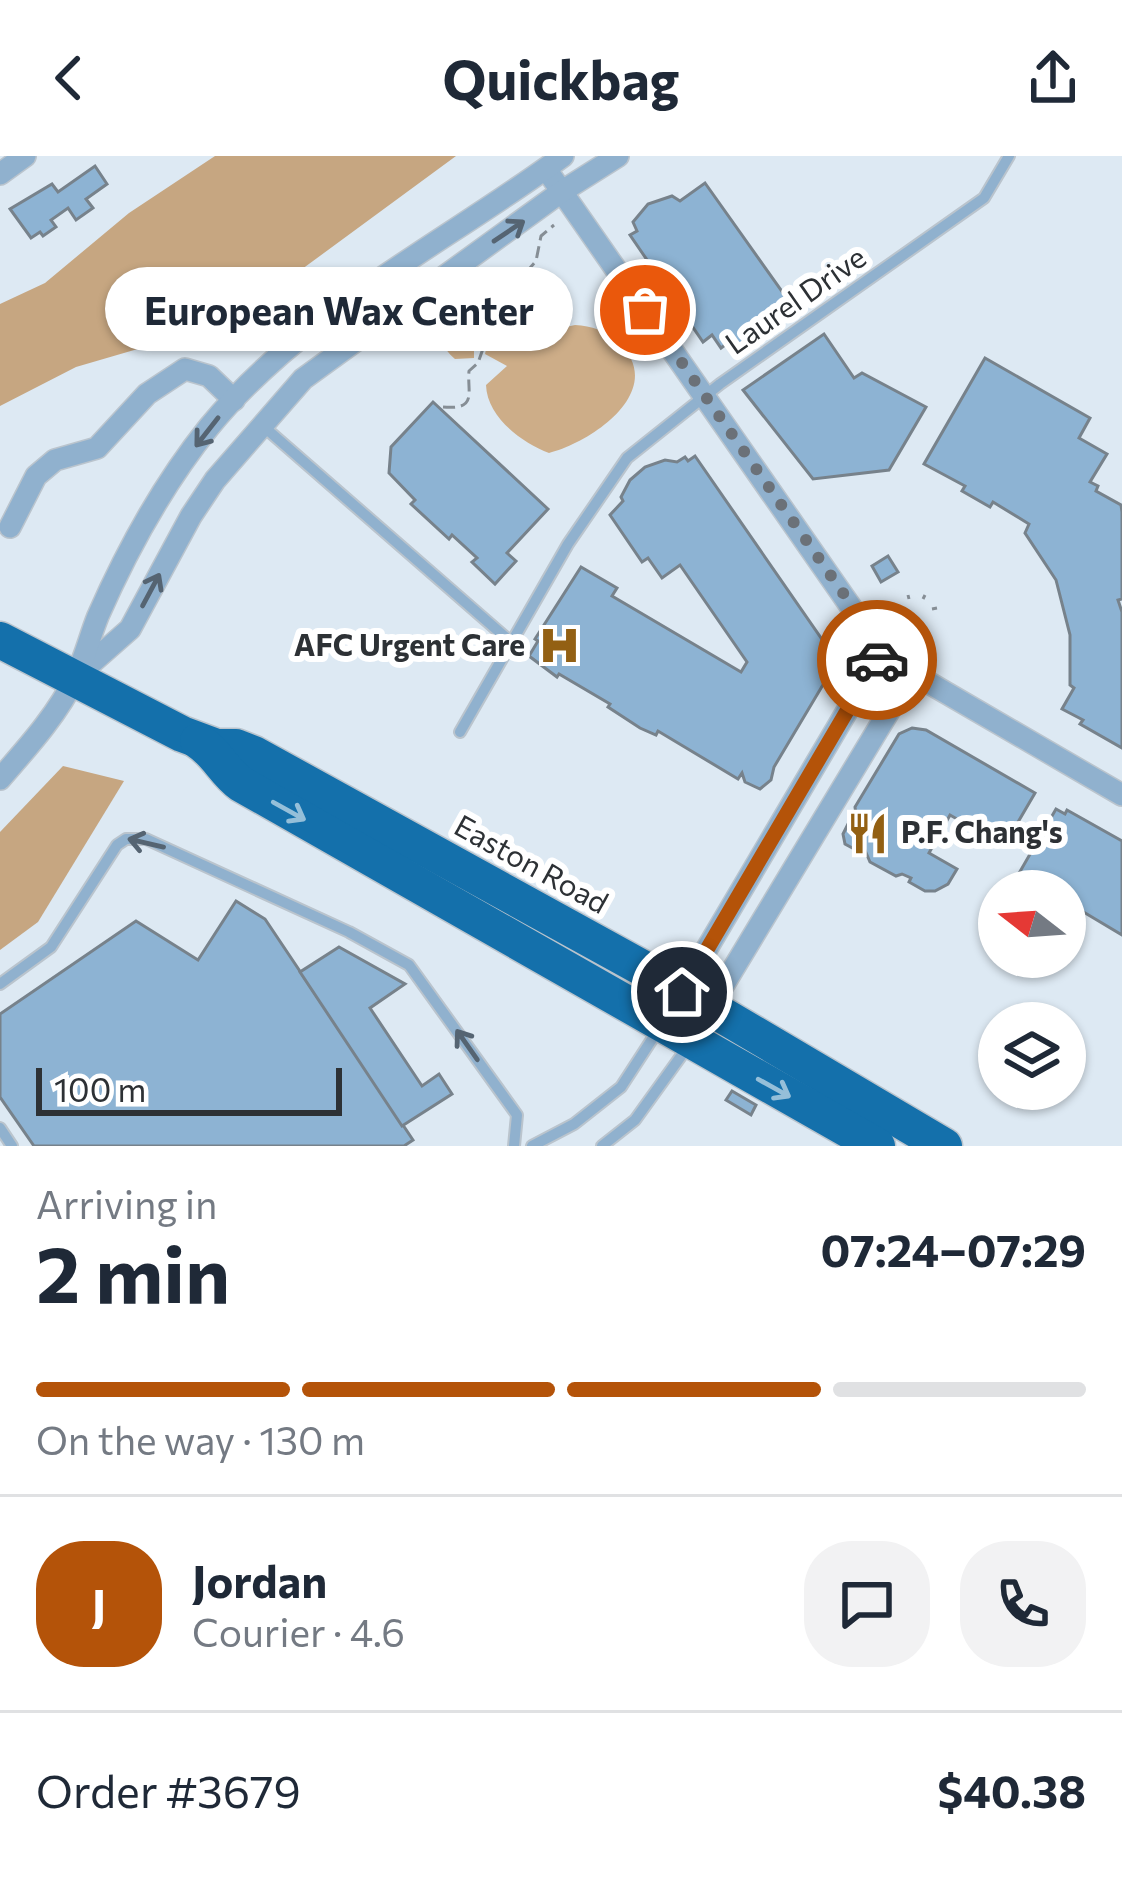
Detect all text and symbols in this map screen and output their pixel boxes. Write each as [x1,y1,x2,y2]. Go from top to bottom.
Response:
icon: back [36,45,102,111]
text: Quickbag [442,45,680,111]
icon: share [1020,45,1086,111]
one-way arrow [492,219,526,244]
street label: Laurel Drive [717,237,872,361]
pin [594,259,696,361]
callout: European Wax Center [105,268,573,352]
icon: bag [612,277,678,343]
text: European Wax Center [144,285,534,333]
one-way arrow [194,415,221,447]
one-way arrow [140,573,163,609]
courier [817,600,937,720]
hospital icon: AFC Urgent Care [536,623,582,669]
place label: AFC Urgent Care [294,625,525,662]
icon: car [844,627,910,693]
one-way arrow [271,800,306,824]
street label: Easton Road [449,805,616,920]
restaurant icon: P.F. Chang's [844,810,890,856]
place label: P.F. Chang's [901,812,1063,849]
one-way arrow [127,831,165,854]
north arrow [978,870,1086,978]
map controls [978,870,1086,1110]
pin [631,941,733,1043]
icon: home [649,959,715,1025]
button: layers [978,1002,1086,1110]
one-way arrow [455,1028,480,1062]
scale bar [36,1062,342,1115]
text: 100 m [54,1068,146,1109]
one-way arrow [755,1076,790,1100]
text: Arriving in [36,1179,217,1227]
text: 07:24–07:29 [820,1221,1086,1276]
text: 2 min [36,1224,230,1319]
text: On the way · 130 m [36,1415,365,1463]
button: chat [804,1541,930,1667]
button: phone [960,1541,1086,1667]
text: Jordan [192,1552,327,1607]
text: J [92,1576,106,1631]
text: Courier · 4.6 [192,1607,405,1655]
text: Order #3679 [36,1762,301,1817]
text: $40.38 [937,1762,1086,1817]

